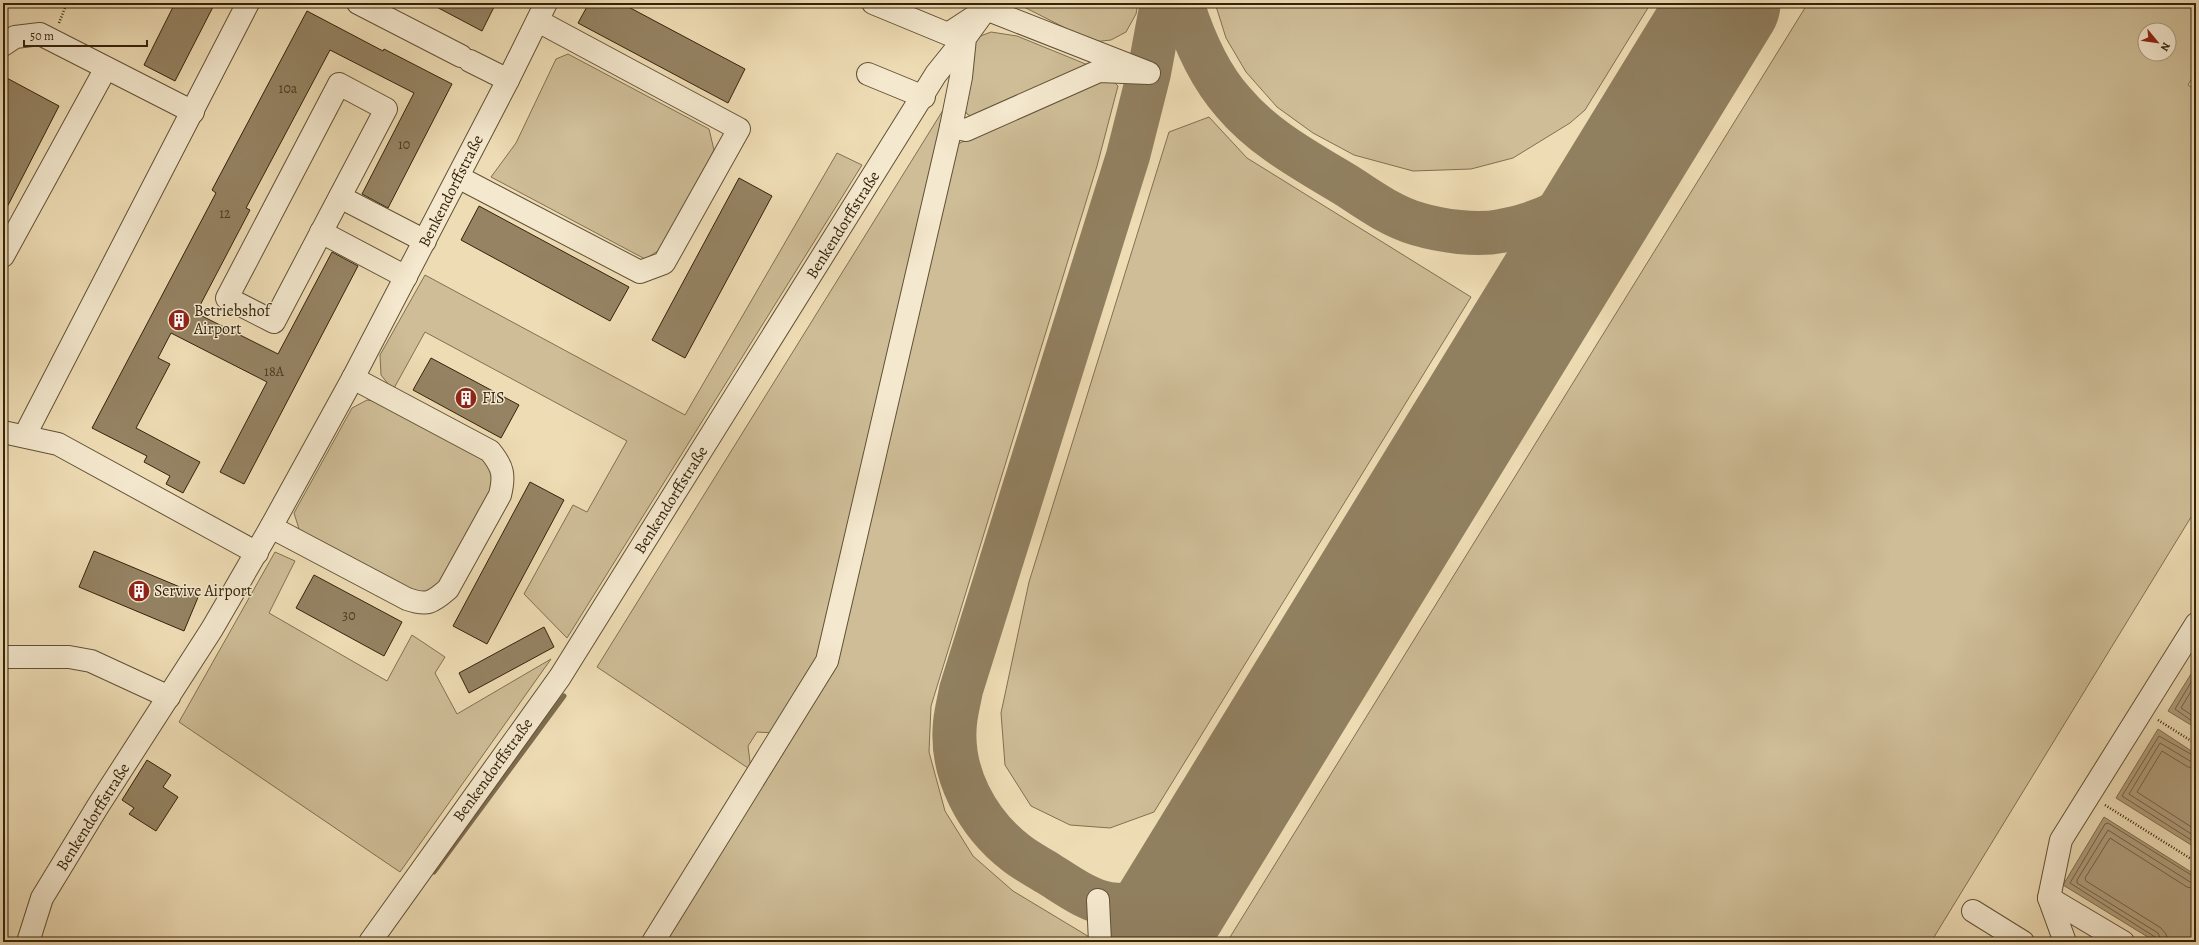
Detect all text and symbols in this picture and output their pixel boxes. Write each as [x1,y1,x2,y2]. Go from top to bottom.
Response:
scale bar [24,22,147,48]
north arrow [2137,22,2177,62]
text: 50 m [30,28,54,44]
text: N [2157,39,2174,54]
house number: 10a [279,79,298,98]
street label: Benkendorffstraße [413,131,489,251]
house number: 10 [398,135,410,154]
street label: Benkendorffstraße [801,167,885,283]
house number: 12 [219,204,231,223]
place label: Betriebshof Airport [193,300,273,340]
building icon: Betriebshof Airport [166,307,192,333]
house number: 18A [264,362,285,381]
building icon: FIS [453,385,479,411]
place label: FIS [482,387,504,409]
street label: Benkendorffstraße [629,442,713,558]
building icon: Servive Airport [126,578,152,604]
place label: Servive Airport [154,580,252,602]
house number: 30 [342,606,356,625]
street label: Benkendorffstraße [448,714,538,826]
street label: Benkendorffstraße [51,759,135,875]

